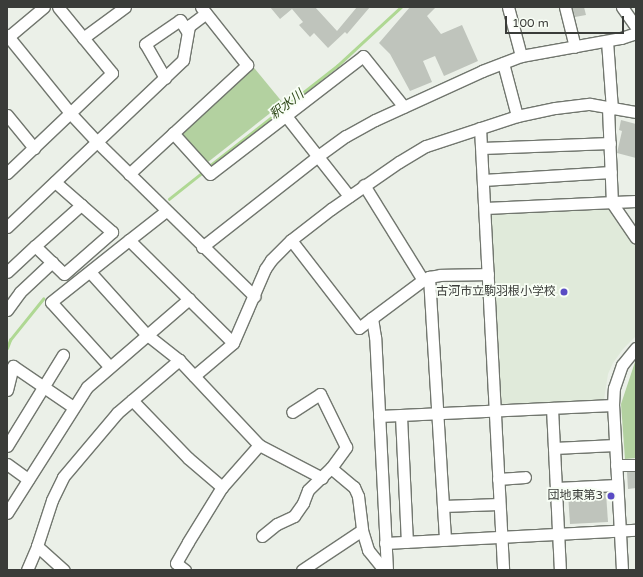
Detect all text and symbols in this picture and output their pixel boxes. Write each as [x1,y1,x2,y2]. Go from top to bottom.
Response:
scale bar [507,8,626,34]
text: 100 m [512,16,549,30]
water label: 釈水川 [267,87,307,123]
place label: 古河市立駒羽根小学校 [436,285,556,299]
marker: 古河市立駒羽根小学校 [559,287,569,297]
place label: 団地東第3 [547,489,603,503]
marker: 団地東第3 [606,491,616,501]

